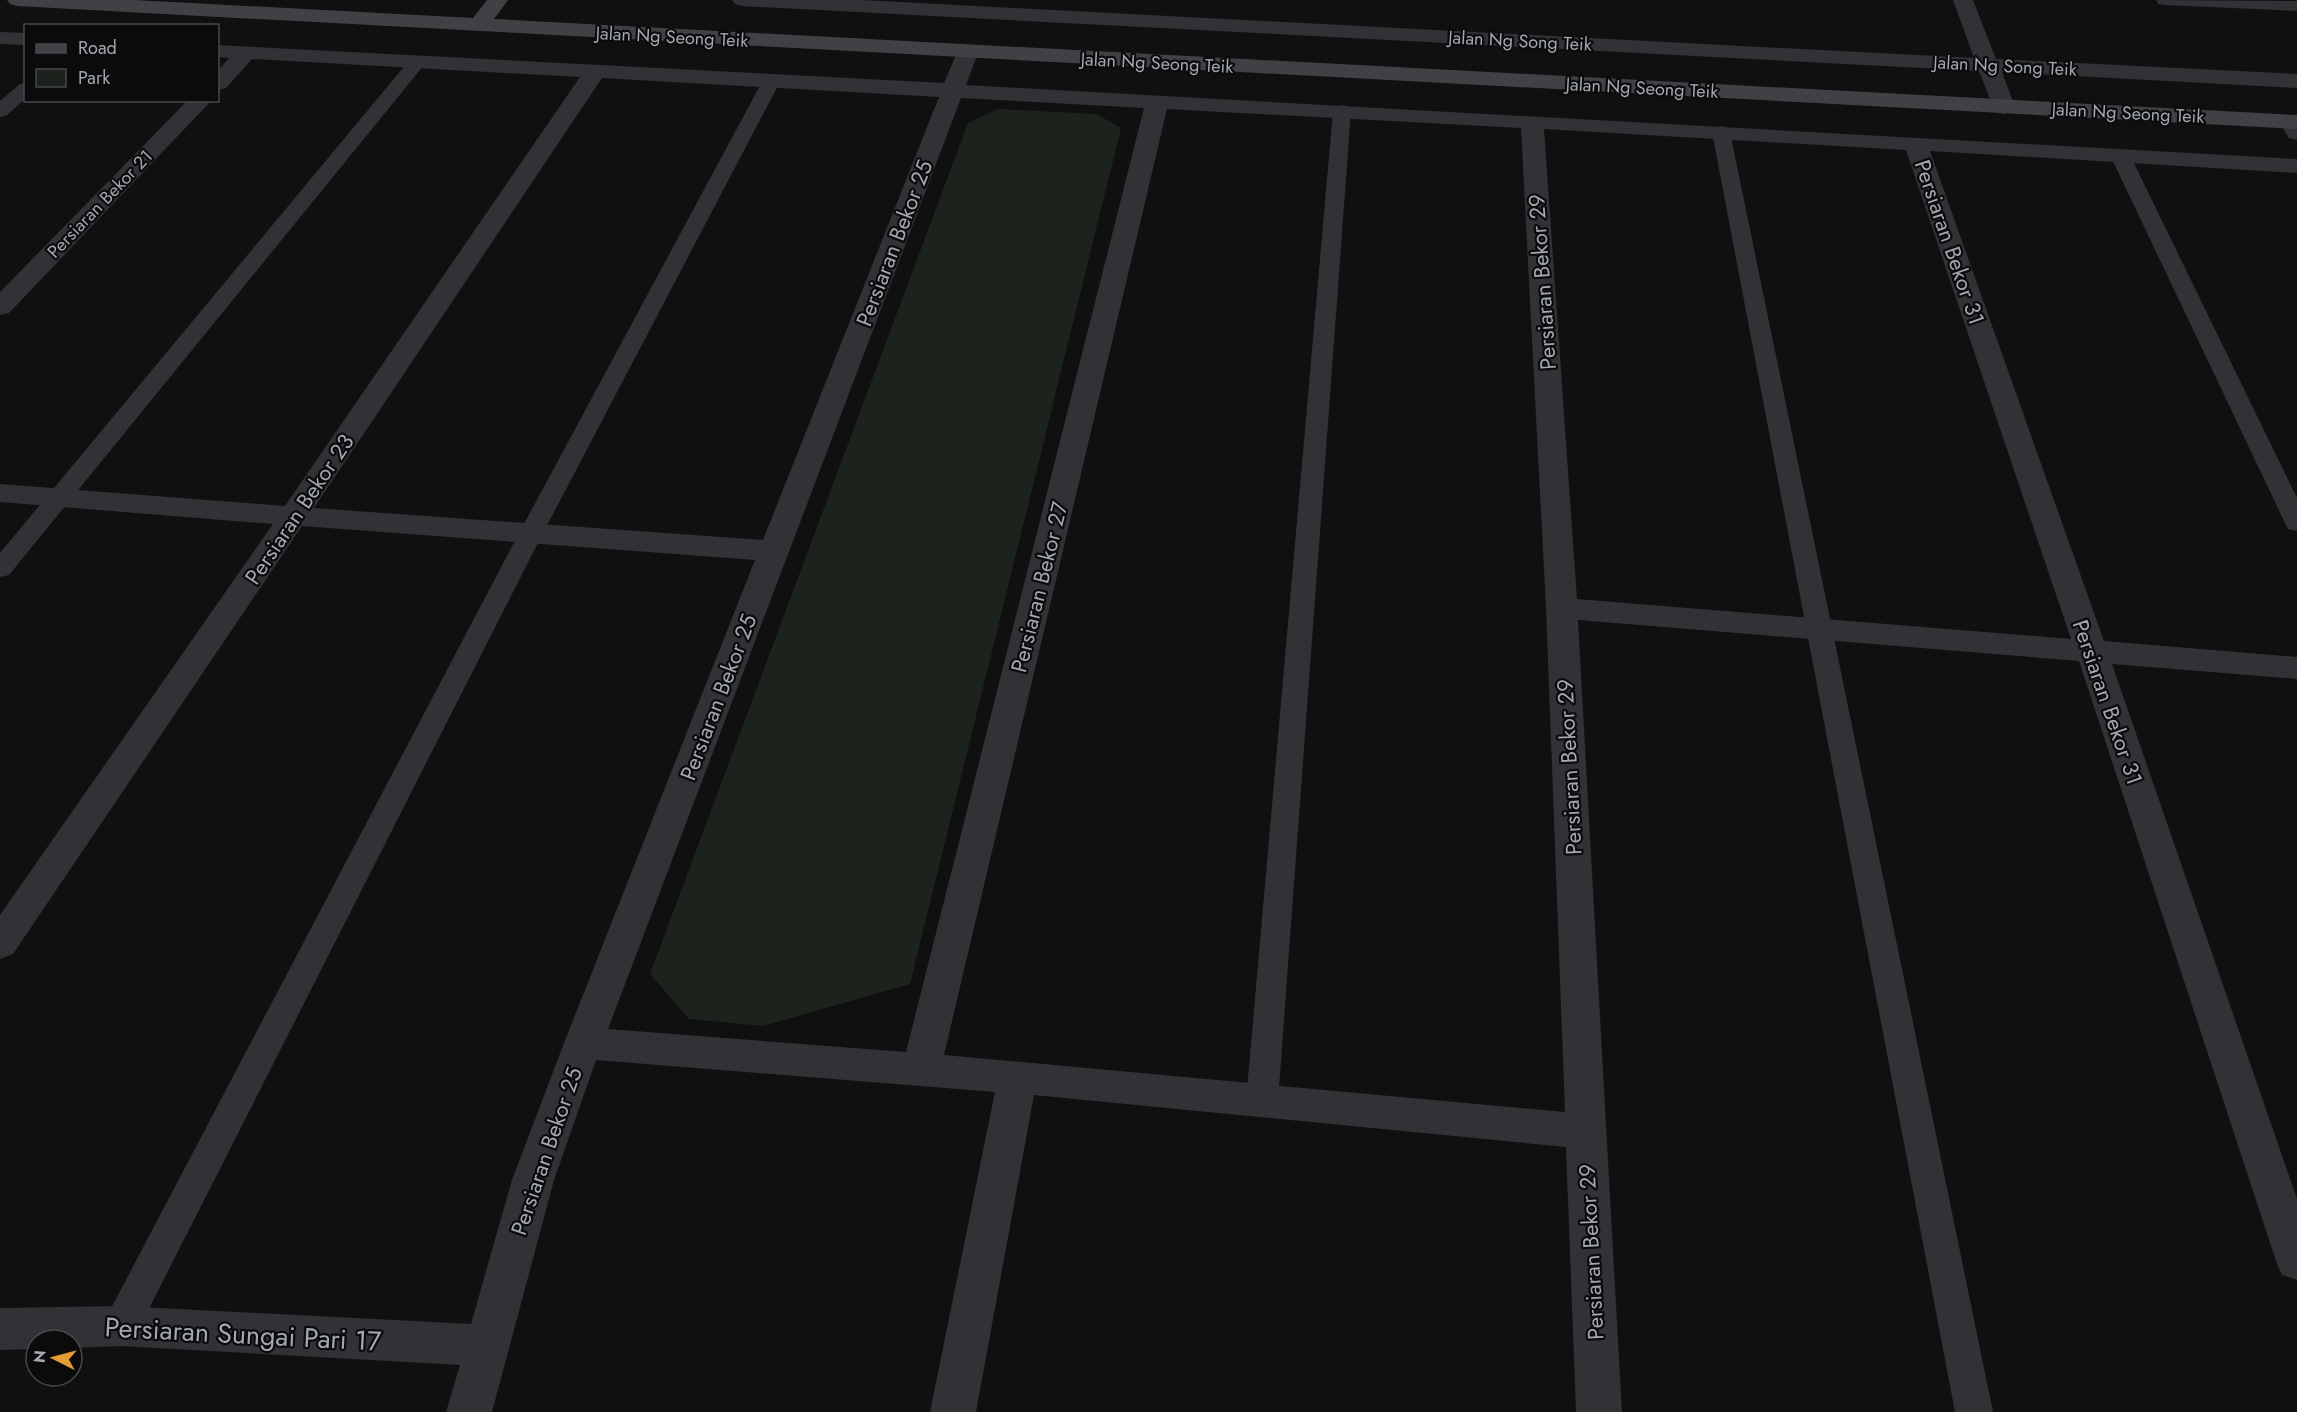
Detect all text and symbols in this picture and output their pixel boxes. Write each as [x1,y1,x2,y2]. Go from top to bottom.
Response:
street label: Jalan Ng Seong Teik [593,20,749,54]
legend [24,24,219,102]
street label: Jalan Ng Song Teik [1446,24,1592,58]
text: Road [78,35,117,61]
street label: Jalan Ng Seong Teik [1078,46,1234,80]
street label: Jalan Ng Song Teik [1931,49,2077,83]
text: Park [78,65,110,91]
street label: Jalan Ng Seong Teik [1563,71,1719,105]
street label: Jalan Ng Seong Teik [2049,96,2205,130]
street label: Persiaran Bekor 21 [41,144,159,264]
street label: Persiaran Bekor 25 [848,155,940,331]
street label: Persiaran Bekor 31 [1907,155,1993,329]
street label: Persiaran Bekor 29 [1520,193,1564,371]
street label: Persiaran Bekor 23 [237,427,361,591]
street label: Persiaran Bekor 27 [1002,498,1076,676]
street label: Persiaran Bekor 25 [672,609,764,785]
street label: Persiaran Bekor 31 [2065,615,2151,789]
street label: Persiaran Bekor 29 [1548,678,1590,856]
street label: Persiaran Bekor 25 [502,1063,590,1239]
street label: Persiaran Bekor 29 [1570,1163,1612,1341]
street label: Persiaran Sungai Pari 17 [104,1307,383,1361]
north arrow [24,1328,84,1388]
text: N [27,1349,52,1364]

